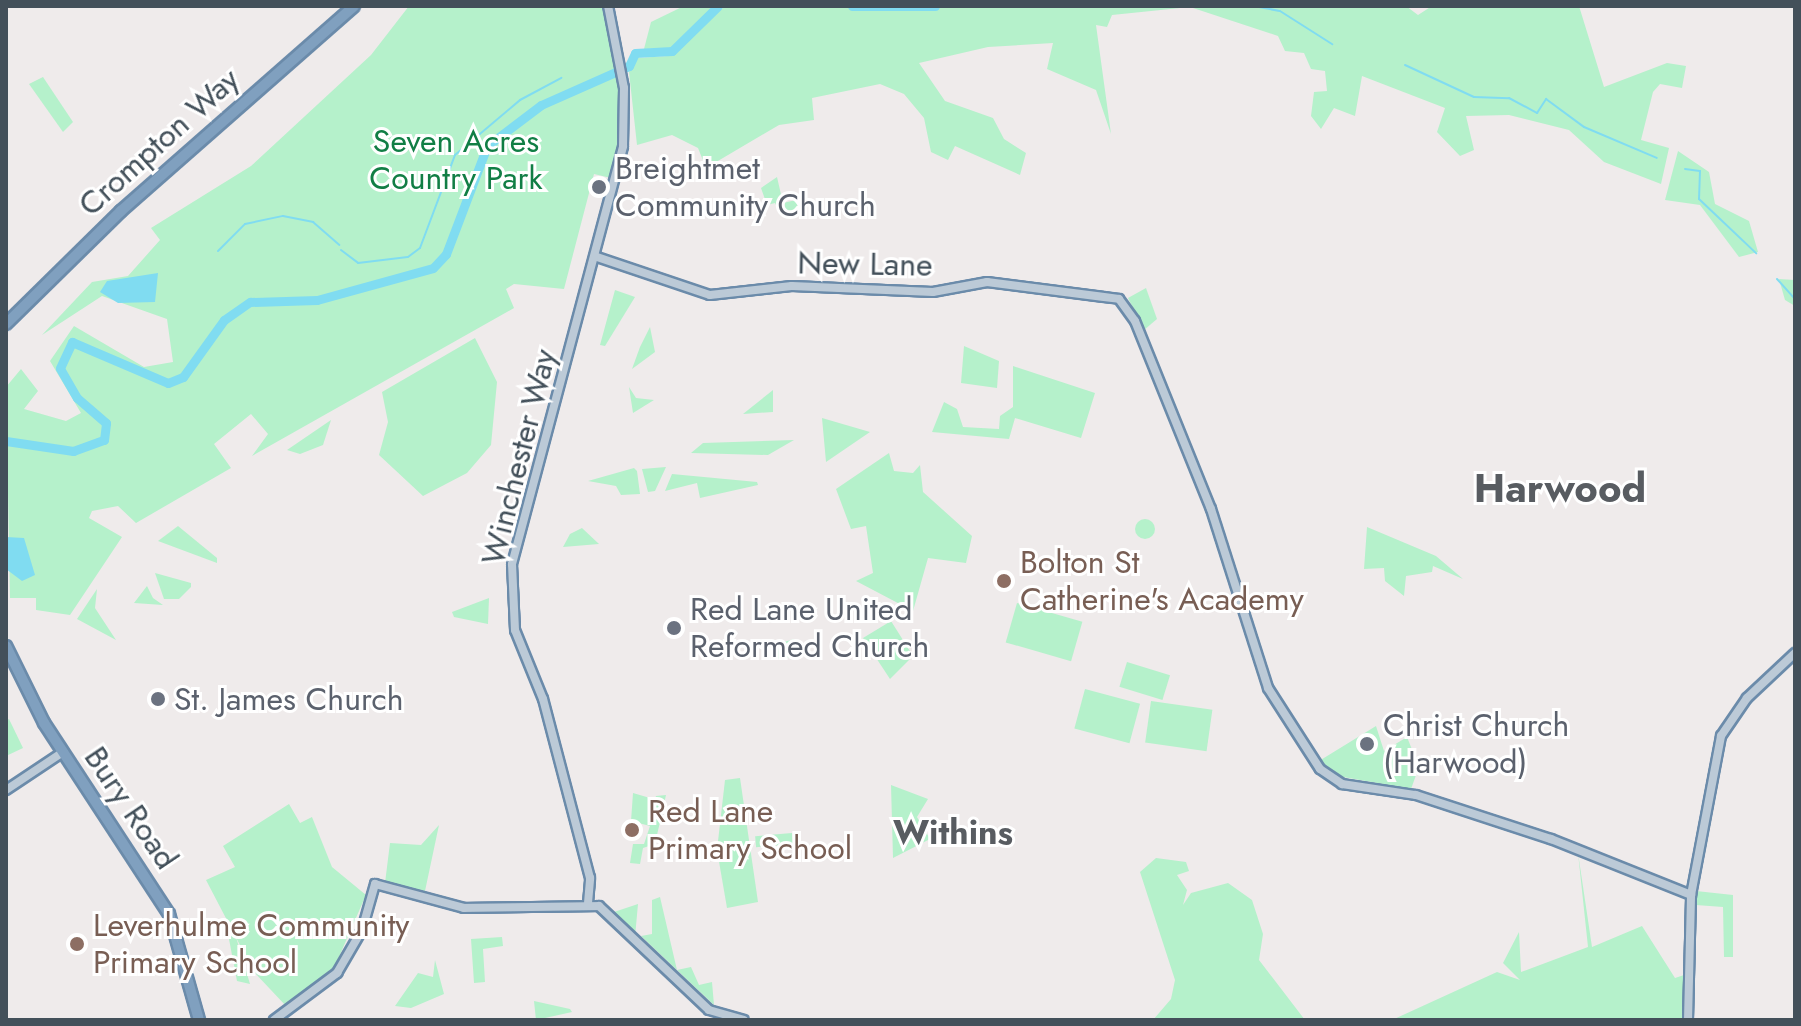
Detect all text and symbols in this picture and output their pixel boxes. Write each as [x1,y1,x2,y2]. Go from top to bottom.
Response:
street label: Crompton Way [71,60,247,224]
park label: Seven Acres Country Park [369,123,543,198]
place label: Breightmet Community Church [615,150,876,225]
marker: Breightmet Community Church [590,178,608,196]
street label: New Lane [797,244,933,284]
street label: Winchester Way [474,345,564,569]
district label: Harwood [1474,464,1646,512]
place label: Bolton St Catherine's Academy [1020,544,1304,619]
marker: Bolton St Catherine's Academy [995,572,1013,590]
place label: Red Lane United Reformed Church [690,591,929,666]
marker: Red Lane United Reformed Church [665,619,683,637]
place label: St. James Church [174,680,404,718]
marker: St. James Church [149,690,167,708]
place label: Christ Church (Harwood) [1383,707,1569,782]
marker: Christ Church (Harwood) [1358,735,1376,753]
street label: Bury Road [76,740,186,876]
place label: Red Lane Primary School [648,793,852,868]
district label: Withins [893,813,1013,853]
marker: Red Lane Primary School [623,821,641,839]
place label: Leverhulme Community Primary School [93,907,409,982]
marker: Leverhulme Community Primary School [68,935,86,953]

